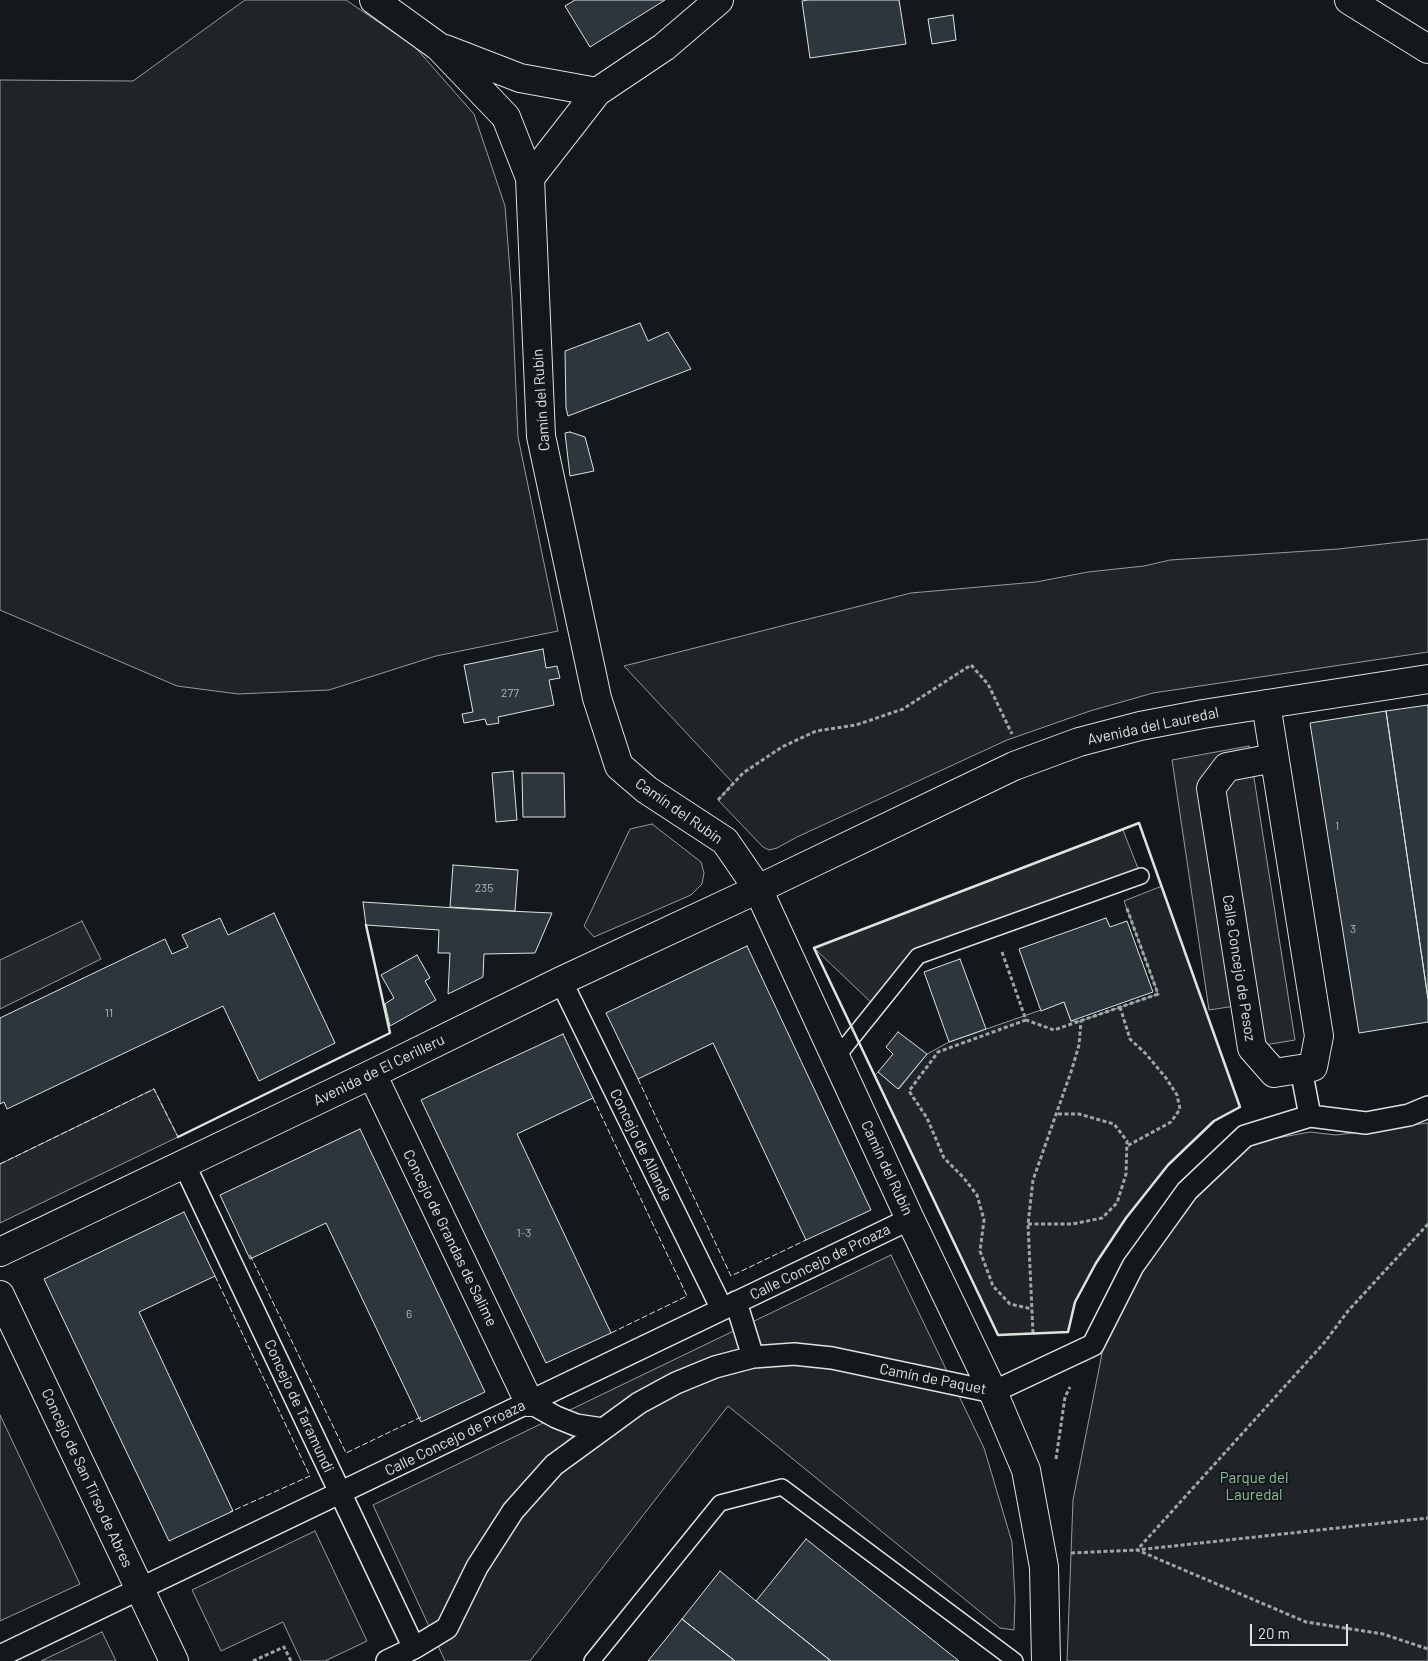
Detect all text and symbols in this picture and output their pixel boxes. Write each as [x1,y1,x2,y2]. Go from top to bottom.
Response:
street label: Camín del Rubín [528,348,554,452]
house number: 277 [501,686,519,700]
street label: Avenida del Lauredal [1086,703,1220,749]
street label: Camín del Rubín [632,774,726,848]
house number: 1 [1335,819,1339,833]
house number: 235 [475,881,493,895]
street label: Calle Concejo de Pesoz [1219,893,1259,1043]
house number: 3 [1350,922,1356,936]
house number: 11 [105,1006,113,1020]
street label: Avenida de El Cerilleru [310,1030,448,1110]
street label: Concejo de Allande [606,1086,676,1204]
street label: Camín del Rubín [857,1118,917,1218]
street label: Concejo de Grandas de Salime [399,1147,501,1329]
street label: Calle Concejo de Proaza [747,1220,893,1304]
house number: 1-3 [516,1226,532,1240]
house number: 6 [406,1307,412,1321]
street label: Concejo de Taramundi [260,1337,338,1475]
street label: Camín de Paquet [878,1360,988,1398]
street label: Concejo de San Tirso de Abres [38,1386,136,1570]
street label: Calle Concejo de Proaza [382,1396,528,1480]
park label: Parque del Lauredal [1220,1469,1288,1504]
scale bar [1253,1614,1350,1646]
text: 20 m [1258,1624,1290,1642]

